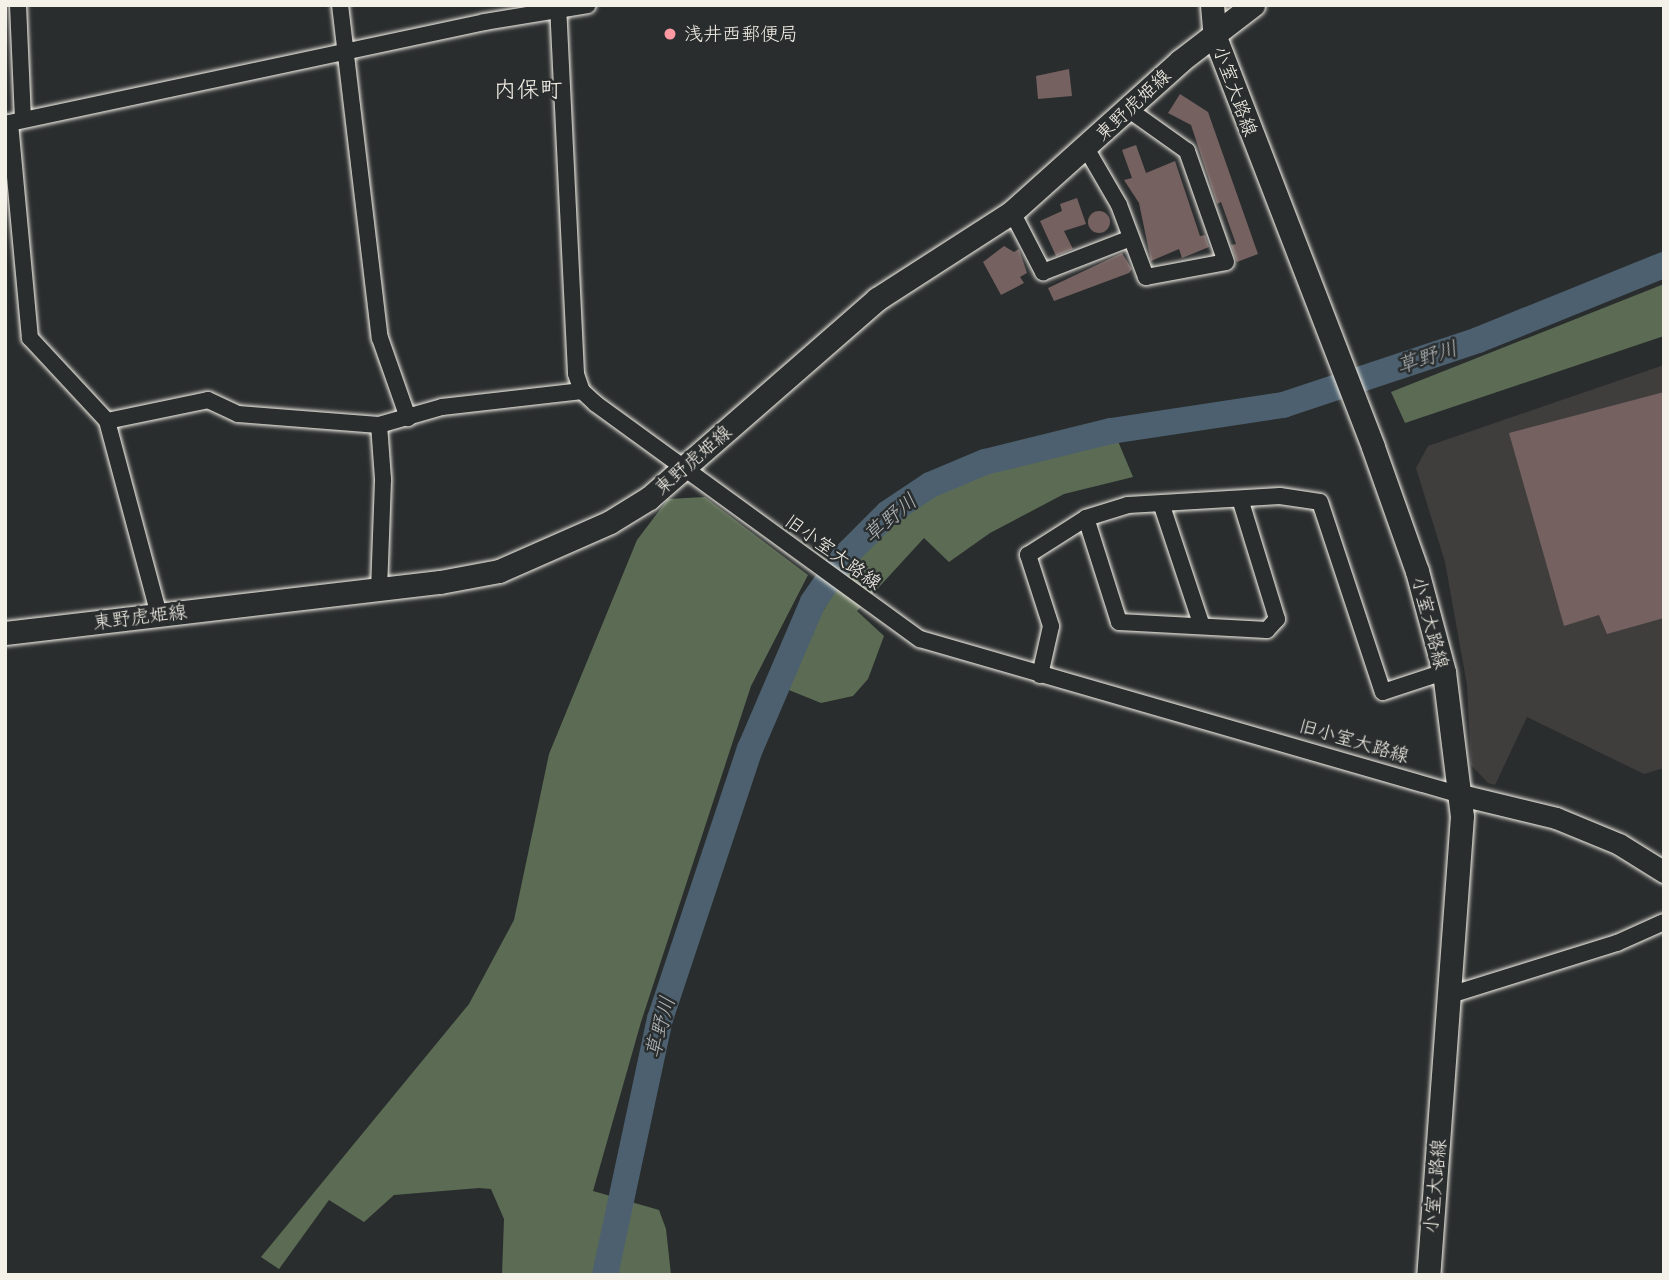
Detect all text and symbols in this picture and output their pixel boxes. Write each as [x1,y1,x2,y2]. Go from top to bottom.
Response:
place label: 浅井西郵便局 [684,23,798,45]
marker: 浅井西郵便局 [662,26,678,42]
street label: 小室大路線 [1208,42,1262,140]
street label: 東野虎姫線 [1090,64,1176,146]
district label: 内保町 [494,75,562,103]
water label: 草野川 [1393,335,1461,379]
street label: 東野虎姫線 [650,420,736,500]
water label: 草野川 [858,488,922,548]
street label: 旧小室大路線 [780,509,886,595]
street label: 小室大路線 [1407,574,1453,672]
street label: 東野虎姫線 [91,600,189,634]
street label: 旧小室大路線 [1296,714,1412,768]
water label: 草野川 [640,993,680,1061]
street label: 小室大路線 [1420,1138,1450,1234]

